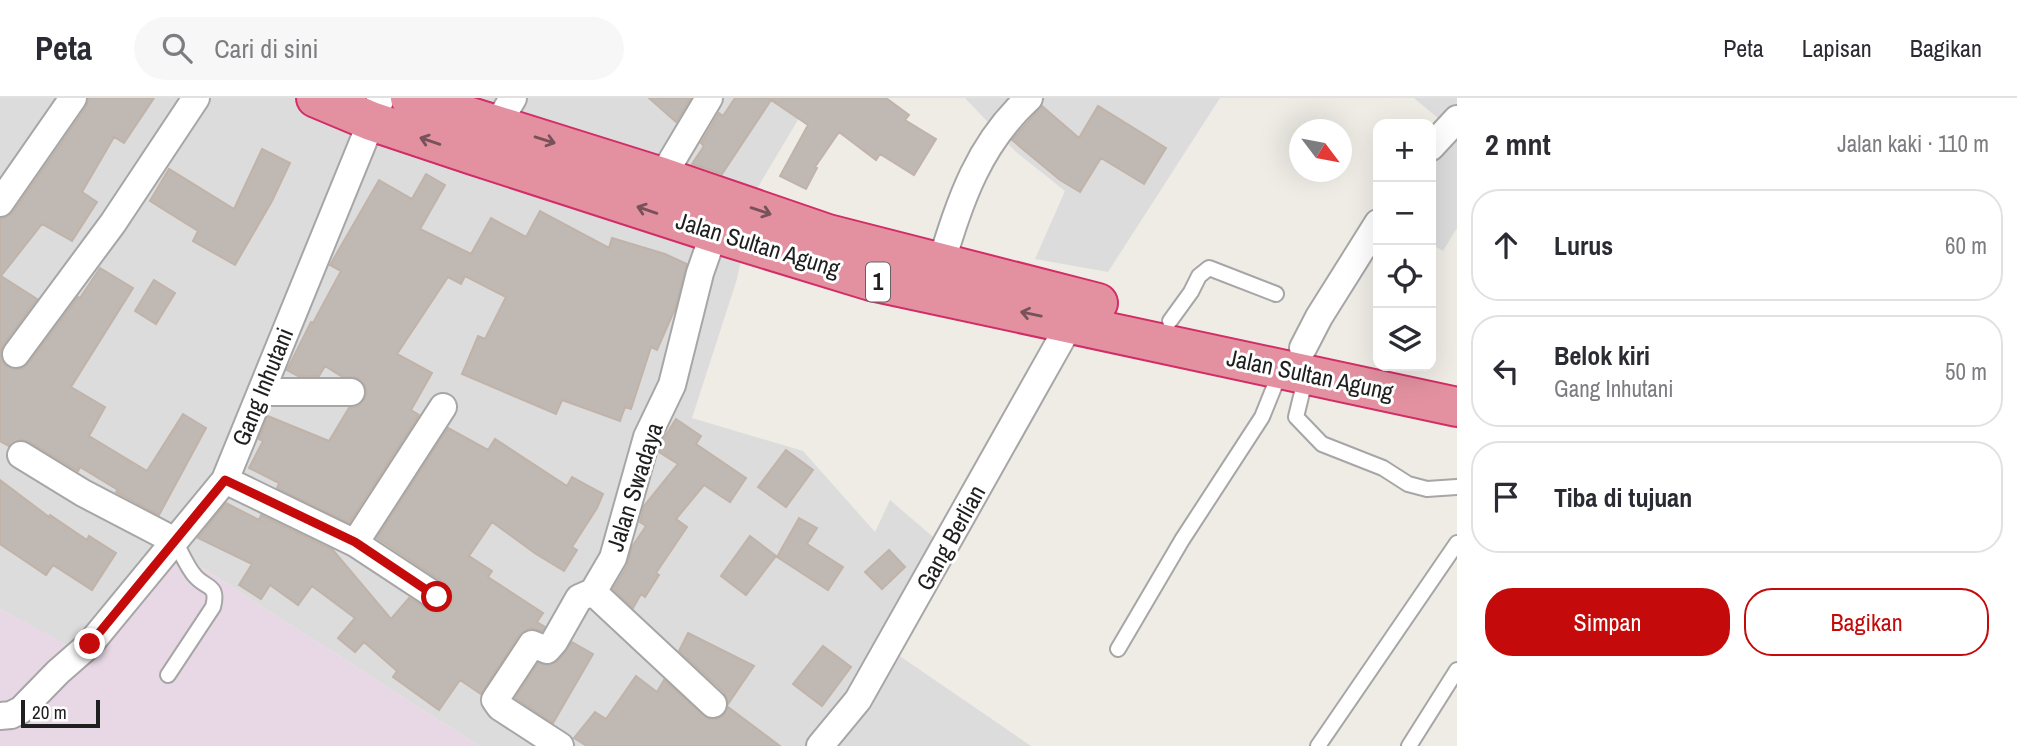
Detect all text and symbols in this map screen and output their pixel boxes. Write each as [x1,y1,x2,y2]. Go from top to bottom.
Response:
search box [134,17,624,80]
text: Peta [35,26,92,70]
icon: search [158,29,196,67]
text: Cari di sini [214,31,318,66]
text: Peta [1723,32,1764,64]
text: Lapisan [1802,32,1872,64]
text: Bagikan [1910,32,1982,64]
north arrow [1289,119,1352,182]
map controls [1373,119,1436,371]
button: + [1373,119,1436,182]
text: 2 mnt [1485,124,1551,164]
text: Jalan kaki · 110 m [1837,128,1989,159]
one-way arrow [419,133,441,146]
one-way arrow [534,135,556,148]
button: − [1373,182,1436,245]
one-way arrow [636,203,658,215]
street label: Jalan Sultan Agung [673,204,844,284]
one-way arrow [750,206,772,218]
icon: ahead [1487,226,1525,264]
text: Lurus [1554,228,1613,263]
text: 60 m [1945,230,1987,261]
button: locate [1373,245,1436,308]
road number: 1 [866,262,890,302]
one-way arrow [1020,307,1043,321]
button: layers [1373,308,1436,371]
street label: Gang Inhutani [224,323,300,450]
text: Belok kiri [1554,338,1650,373]
street label: Jalan Sultan Agung [1224,341,1397,407]
icon: left [1487,352,1525,390]
text: 50 m [1945,356,1987,387]
text: Gang Inhutani [1554,373,1674,404]
street label: Jalan Swadaya [598,418,670,555]
icon: arrive [1487,478,1525,516]
street label: Gang Berlian [908,479,992,596]
text: Tiba di tujuan [1554,480,1692,515]
route start [421,581,452,612]
button: Simpan [1485,588,1730,656]
button: Bagikan [1744,588,1989,656]
route end [74,628,105,659]
scale bar [21,697,100,729]
text: 20 m [32,699,67,725]

